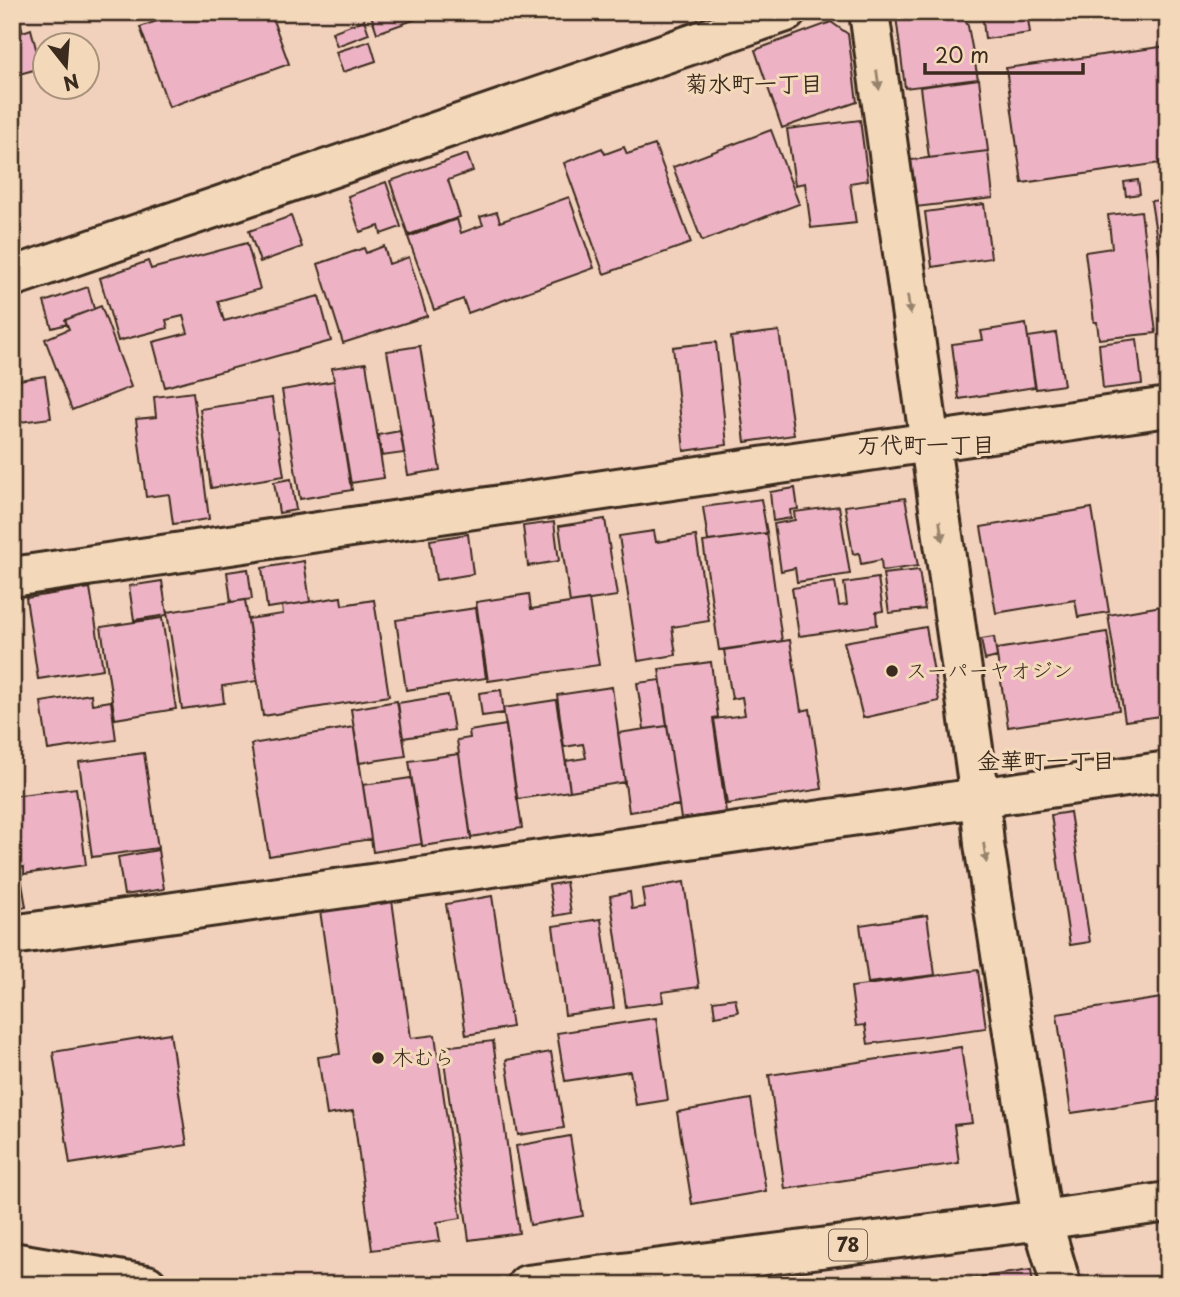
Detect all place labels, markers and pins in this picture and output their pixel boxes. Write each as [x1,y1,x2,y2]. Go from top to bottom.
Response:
place label: スーパーヤオジン [906,653,1073,685]
marker: スーパーヤオジン [884,663,900,679]
place label: 木むら [392,1040,455,1072]
marker: 木むら [370,1050,386,1066]

